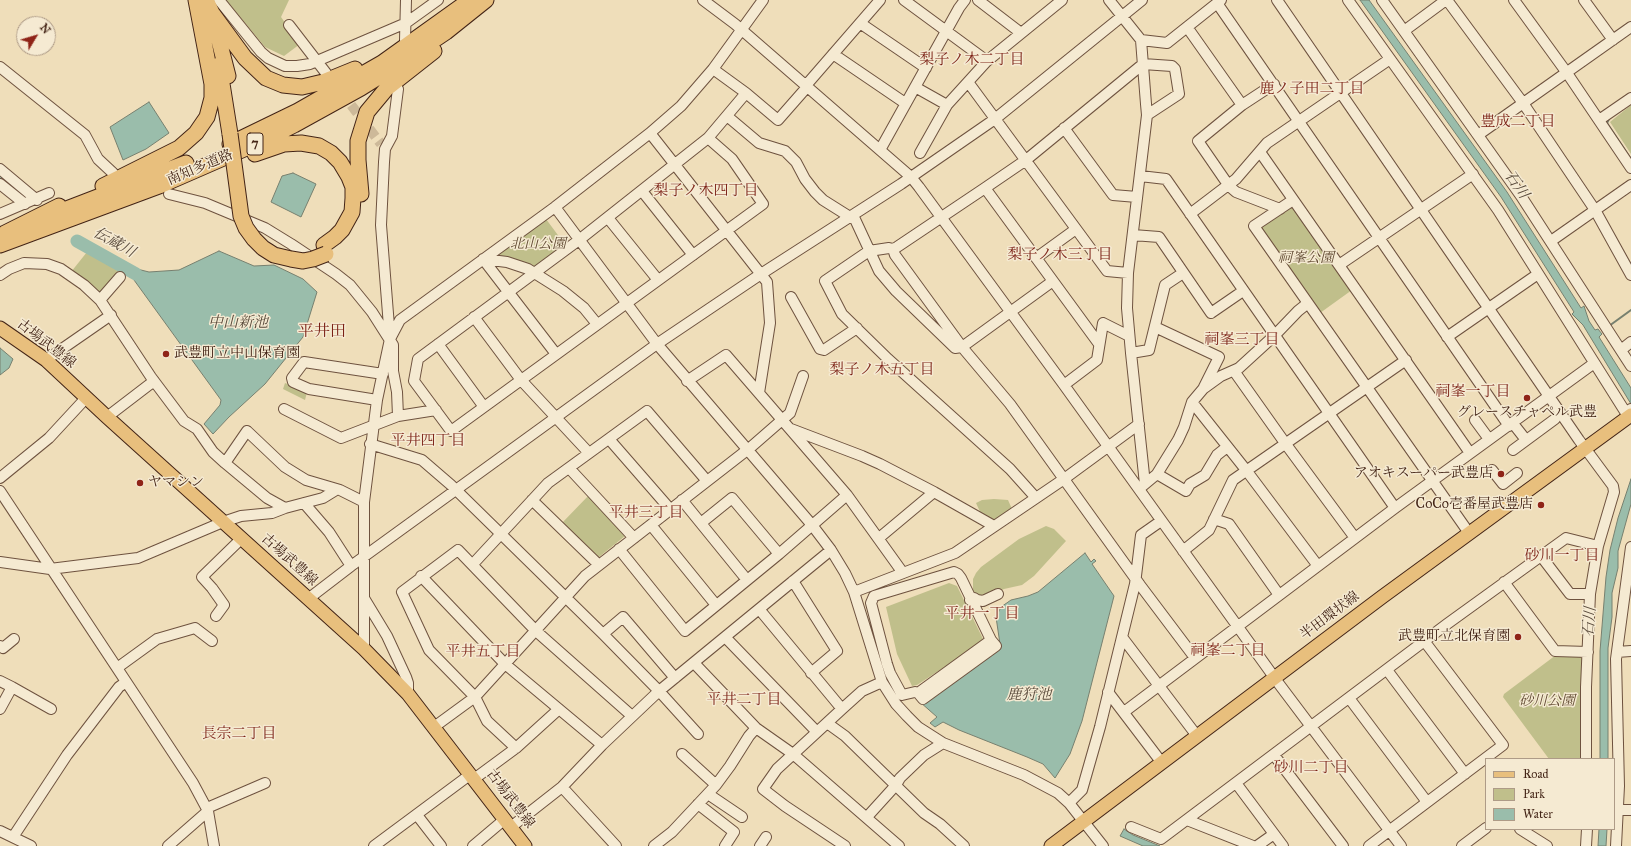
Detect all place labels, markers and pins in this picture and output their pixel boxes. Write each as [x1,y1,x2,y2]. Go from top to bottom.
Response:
place label: 武豊町立中山保育園 [174,346,300,362]
marker: 武豊町立中山保育園 [161,349,171,359]
marker: グレースチャペル武豊 [1522,393,1532,403]
place label: グレースチャペル武豊 [1457,405,1597,421]
place label: アオキスーパー武豊店 [1354,466,1493,482]
marker: アオキスーパー武豊店 [1496,469,1506,479]
place label: ヤマシン [148,475,204,491]
marker: ヤマシン [135,478,145,488]
place label: CoCo壱番屋武豊店 [1416,497,1533,513]
marker: CoCo壱番屋武豊店 [1536,500,1546,510]
place label: 武豊町立北保育園 [1398,629,1510,645]
marker: 武豊町立北保育園 [1513,632,1523,642]

